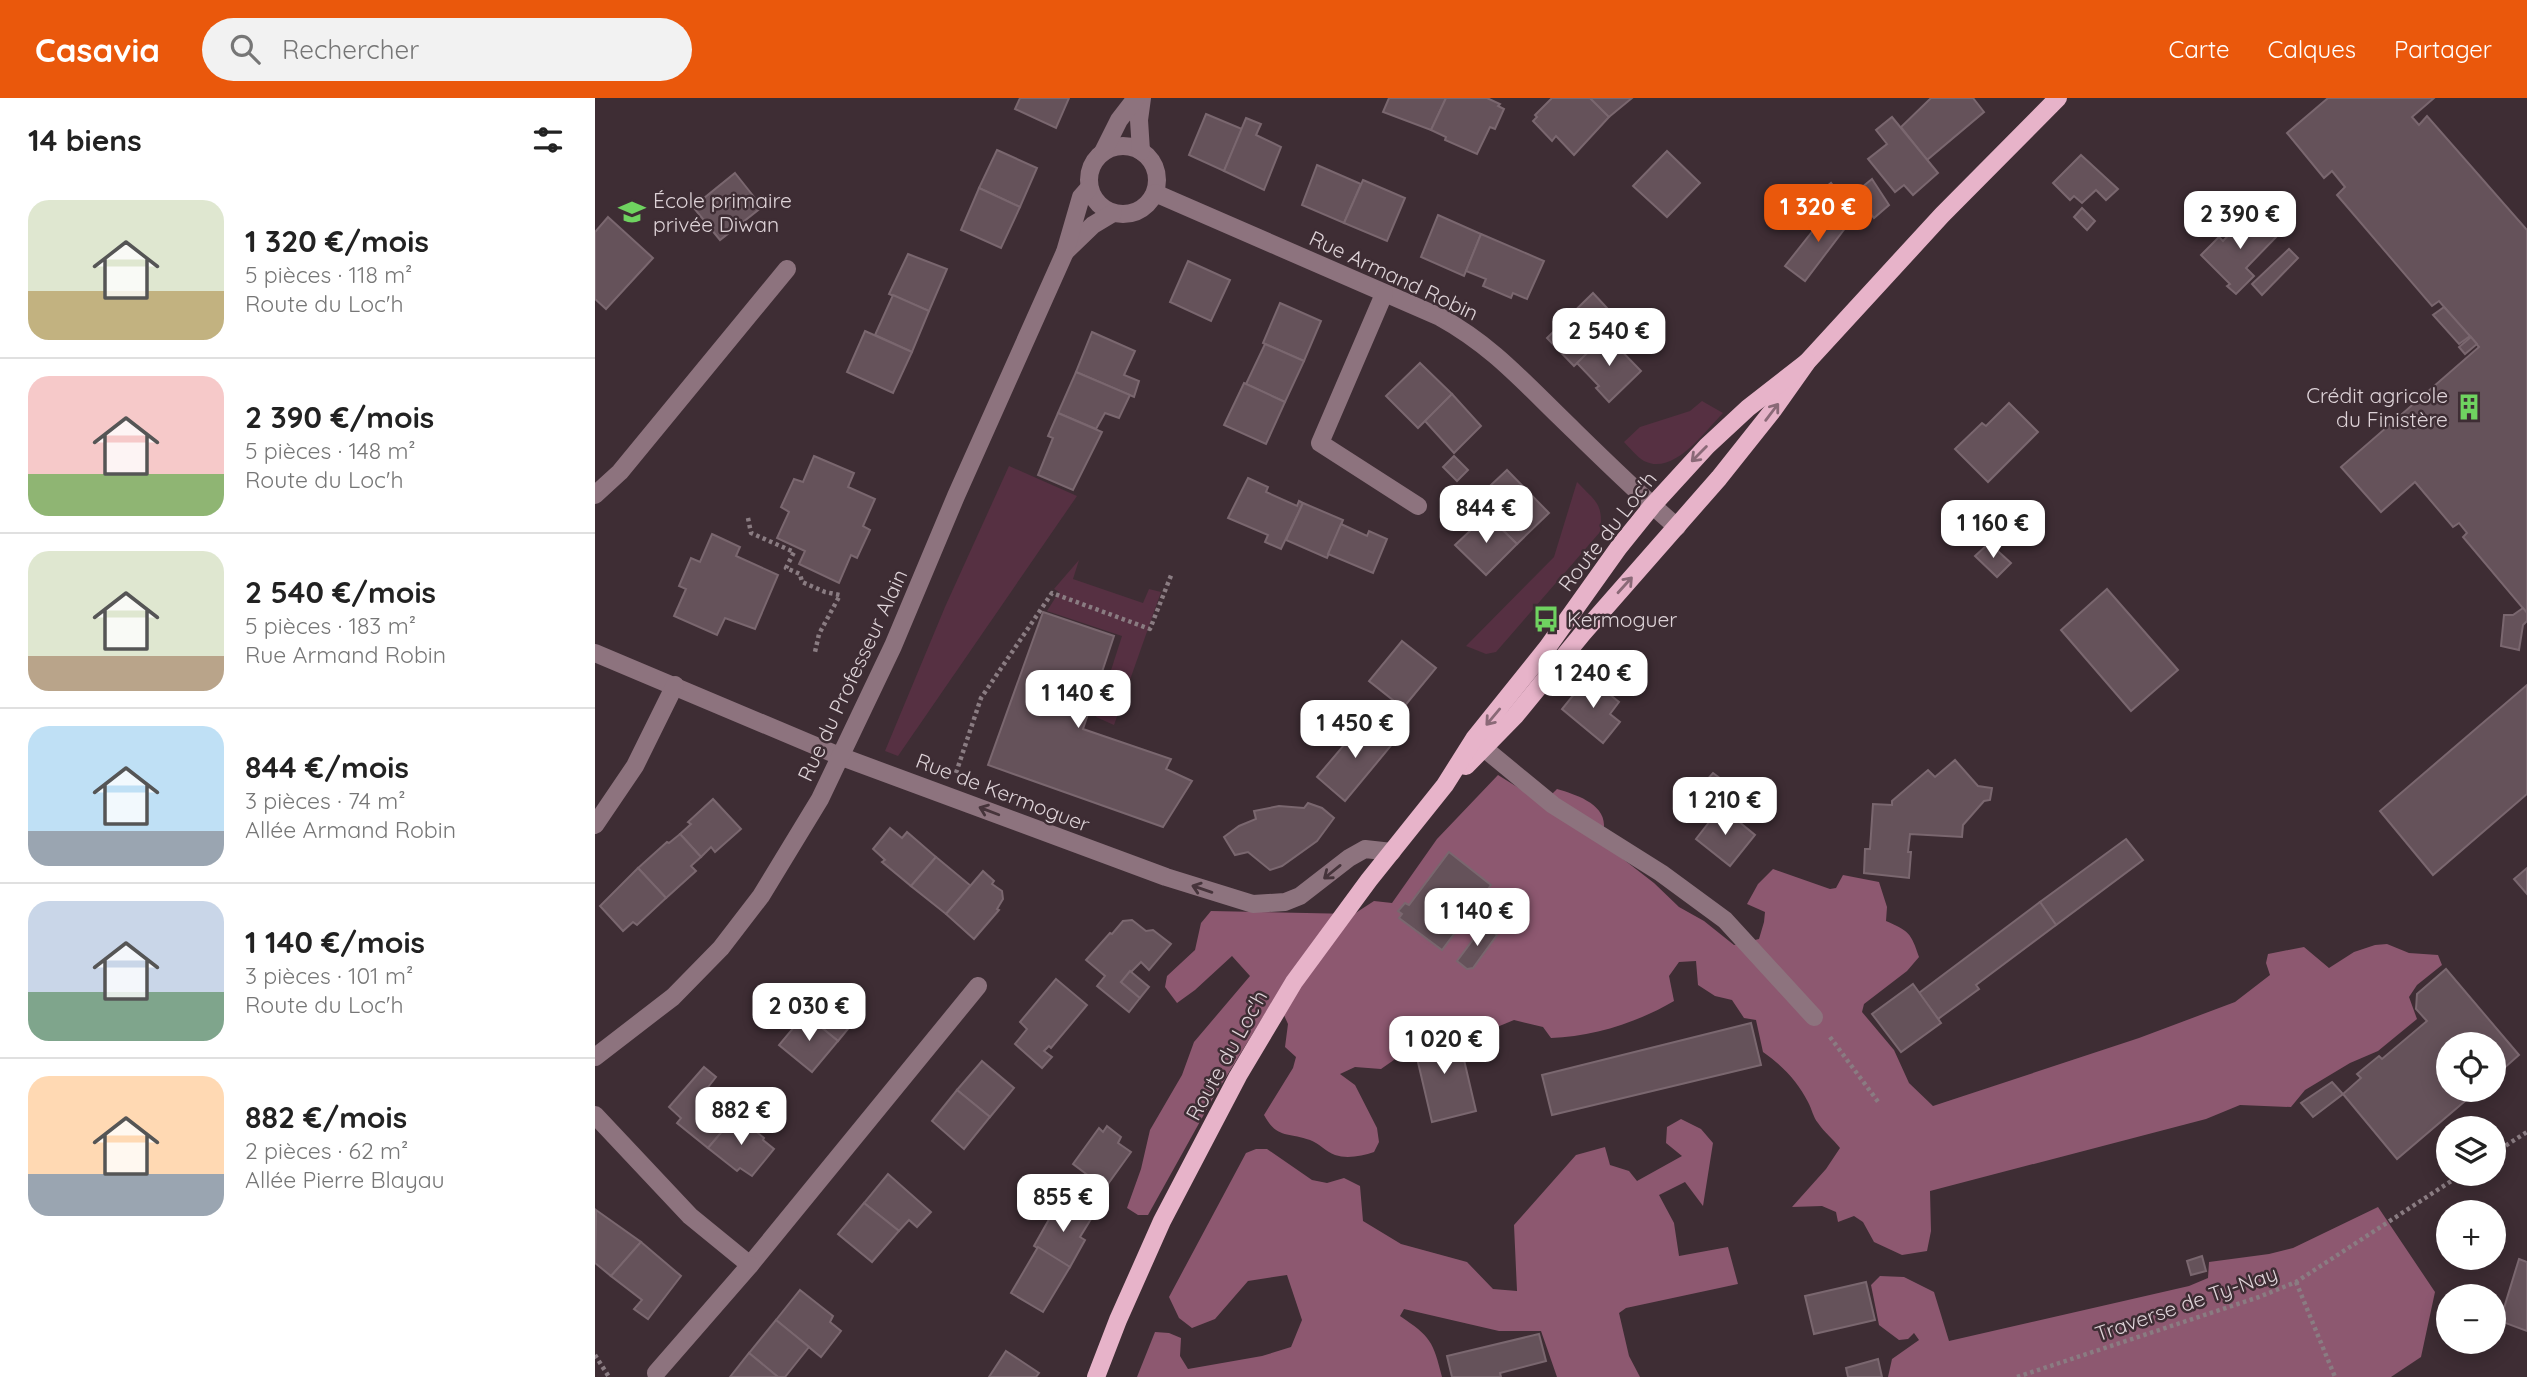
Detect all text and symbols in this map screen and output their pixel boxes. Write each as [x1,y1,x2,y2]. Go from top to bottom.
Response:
search box [202,18,692,81]
text: Casavia [35,29,160,70]
icon: search [226,30,264,68]
text: Rechercher [282,33,419,66]
text: Carte [2168,34,2230,64]
text: Calques [2268,34,2356,64]
text: Partager [2394,34,2492,64]
text: 14 biens [28,121,142,159]
icon: filters [529,121,567,159]
pin: 1 320 € [1753,184,1883,244]
place label: École primaire privée Diwan [653,187,792,237]
text: 1 320 € [1780,192,1856,221]
pin: 2 390 € [2175,192,2305,251]
school or university icon: École primaire privée Diwan [617,197,647,227]
text: 2 390 € [2200,199,2280,228]
text: 1 320 €/mois [245,222,429,260]
street label: Rue Armand Robin [1305,224,1483,326]
icon: home [84,228,168,312]
text: 5 pièces · 118 m² [245,260,412,289]
text: Route du Loc'h [245,289,403,318]
pin: 2 540 € [1544,308,1674,368]
text: 2 540 € [1568,316,1650,345]
place label: Crédit agricole du Finistère [2306,382,2448,432]
building icon: Crédit agricole du Finistère [2454,392,2484,422]
text: 2 390 €/mois [245,398,434,436]
one-way arrow [1764,403,1779,421]
icon: home [84,404,168,488]
text: 5 pièces · 148 m² [245,436,416,465]
one-way arrow [1691,445,1708,462]
text: Route du Loc'h [245,465,403,494]
street label: Route du Loc'h [1552,466,1662,596]
pin: 844 € [1437,486,1535,545]
text: 844 € [1456,493,1516,522]
pin: 1 160 € [1928,500,2058,560]
text: 1 160 € [1957,508,2029,537]
street label: Rue du Professeur Alain [791,565,913,785]
text: 2 540 €/mois [245,573,436,611]
one-way arrow [1617,577,1633,595]
icon: home [84,579,168,663]
bus stop icon: Kermoguer [1531,604,1561,634]
place label: Kermoguer [1567,606,1677,632]
text: 5 pièces · 183 m² [245,611,416,640]
text: Rue Armand Robin [245,640,446,669]
pin: 1 240 € [1528,650,1658,710]
text: 1 240 € [1555,658,1631,687]
pin: 1 140 € [1013,670,1143,730]
text: 1 140 € [1042,678,1114,707]
pin: 1 450 € [1290,700,1420,760]
one-way arrow [1485,707,1501,725]
text: 1 450 € [1316,708,1394,737]
street label: Rue de Kermoguer [912,747,1094,837]
text: 844 €/mois [245,748,409,786]
icon: home [84,754,168,838]
pin: 1 210 € [1660,778,1790,837]
text: 1 210 € [1689,785,1761,814]
text: 3 pièces · 74 m² [245,786,405,815]
one-way arrow [978,803,1000,816]
text: Allée Armand Robin [245,815,456,844]
one-way arrow [1323,864,1341,879]
one-way arrow [1192,882,1214,894]
pin: 1 140 € [1412,888,1542,948]
text: 1 140 € [1441,896,1513,925]
text: 1 140 €/mois [245,923,425,961]
icon: home [84,929,168,1013]
text: 3 pièces · 101 m² [245,961,413,990]
pin: 2 030 € [744,984,874,1043]
street label: Route du Loc'h [1180,985,1272,1125]
text: Route du Loc'h [245,990,403,1019]
text: 2 030 € [769,991,849,1020]
pin: 1 020 € [1379,1016,1509,1076]
text: 1 020 € [1405,1024,1483,1053]
map controls [2436,1032,2506,1354]
button: locate [2436,1032,2506,1102]
pin: 882 € [692,1088,790,1147]
text: 882 € [711,1095,771,1124]
text: 882 €/mois [245,1098,407,1136]
icon: home [84,1104,168,1188]
button: layers [2436,1116,2506,1186]
text: 2 pièces · 62 m² [245,1136,408,1165]
text: Allée Pierre Blayau [245,1165,445,1194]
pin: 855 € [1014,1174,1112,1234]
text: 855 € [1033,1182,1093,1211]
button: + [2436,1200,2506,1270]
street label: Traverse de Ty-Nay [2091,1260,2281,1346]
button: − [2436,1284,2506,1354]

